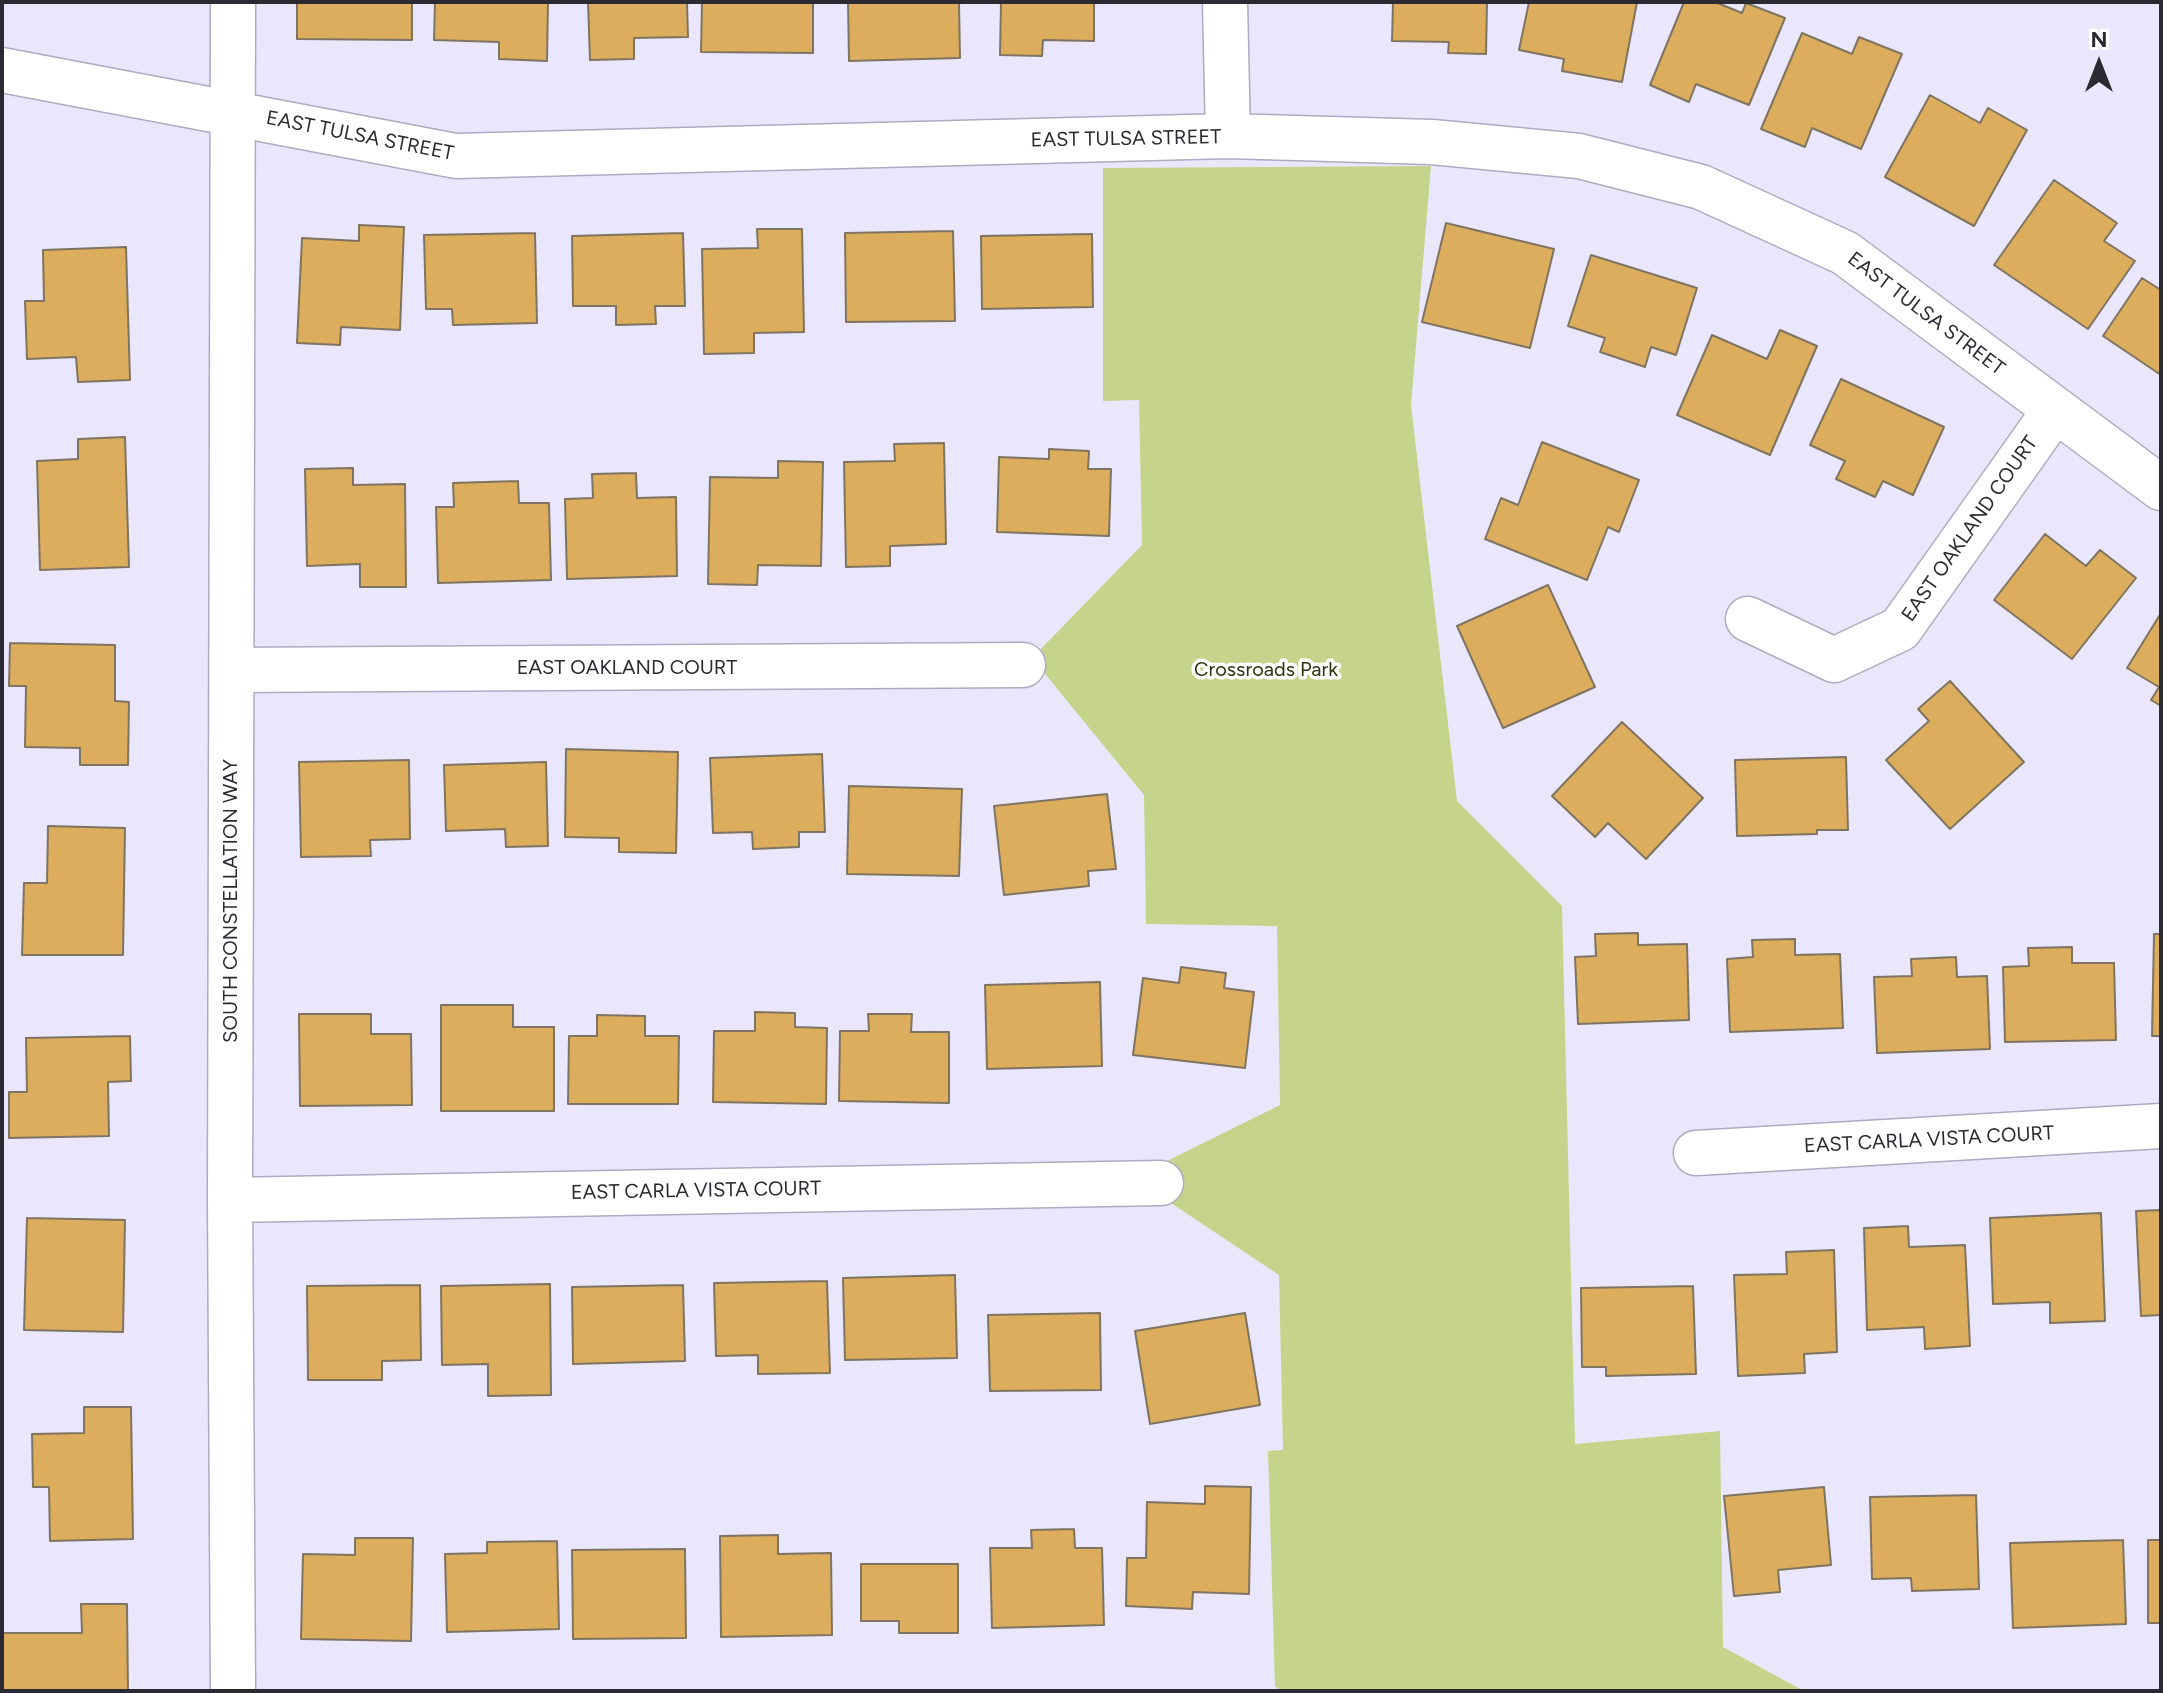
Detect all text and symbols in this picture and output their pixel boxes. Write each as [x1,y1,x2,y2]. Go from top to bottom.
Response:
north arrow [2059,24,2139,104]
text: N [2090,26,2108,53]
street label: EAST TULSA STREET [264,106,456,166]
street label: EAST TULSA STREET [1031,125,1221,153]
street label: EAST TULSA STREET [1843,247,2009,381]
street label: EAST OAKLAND COURT [1897,432,2043,626]
street label: EAST OAKLAND COURT [517,656,737,680]
park label: Crossroads Park [1194,658,1338,682]
street label: SOUTH CONSTELLATION WAY [219,759,243,1043]
street label: EAST CARLA VISTA COURT [1803,1121,2055,1159]
street label: EAST CARLA VISTA COURT [571,1177,821,1205]

